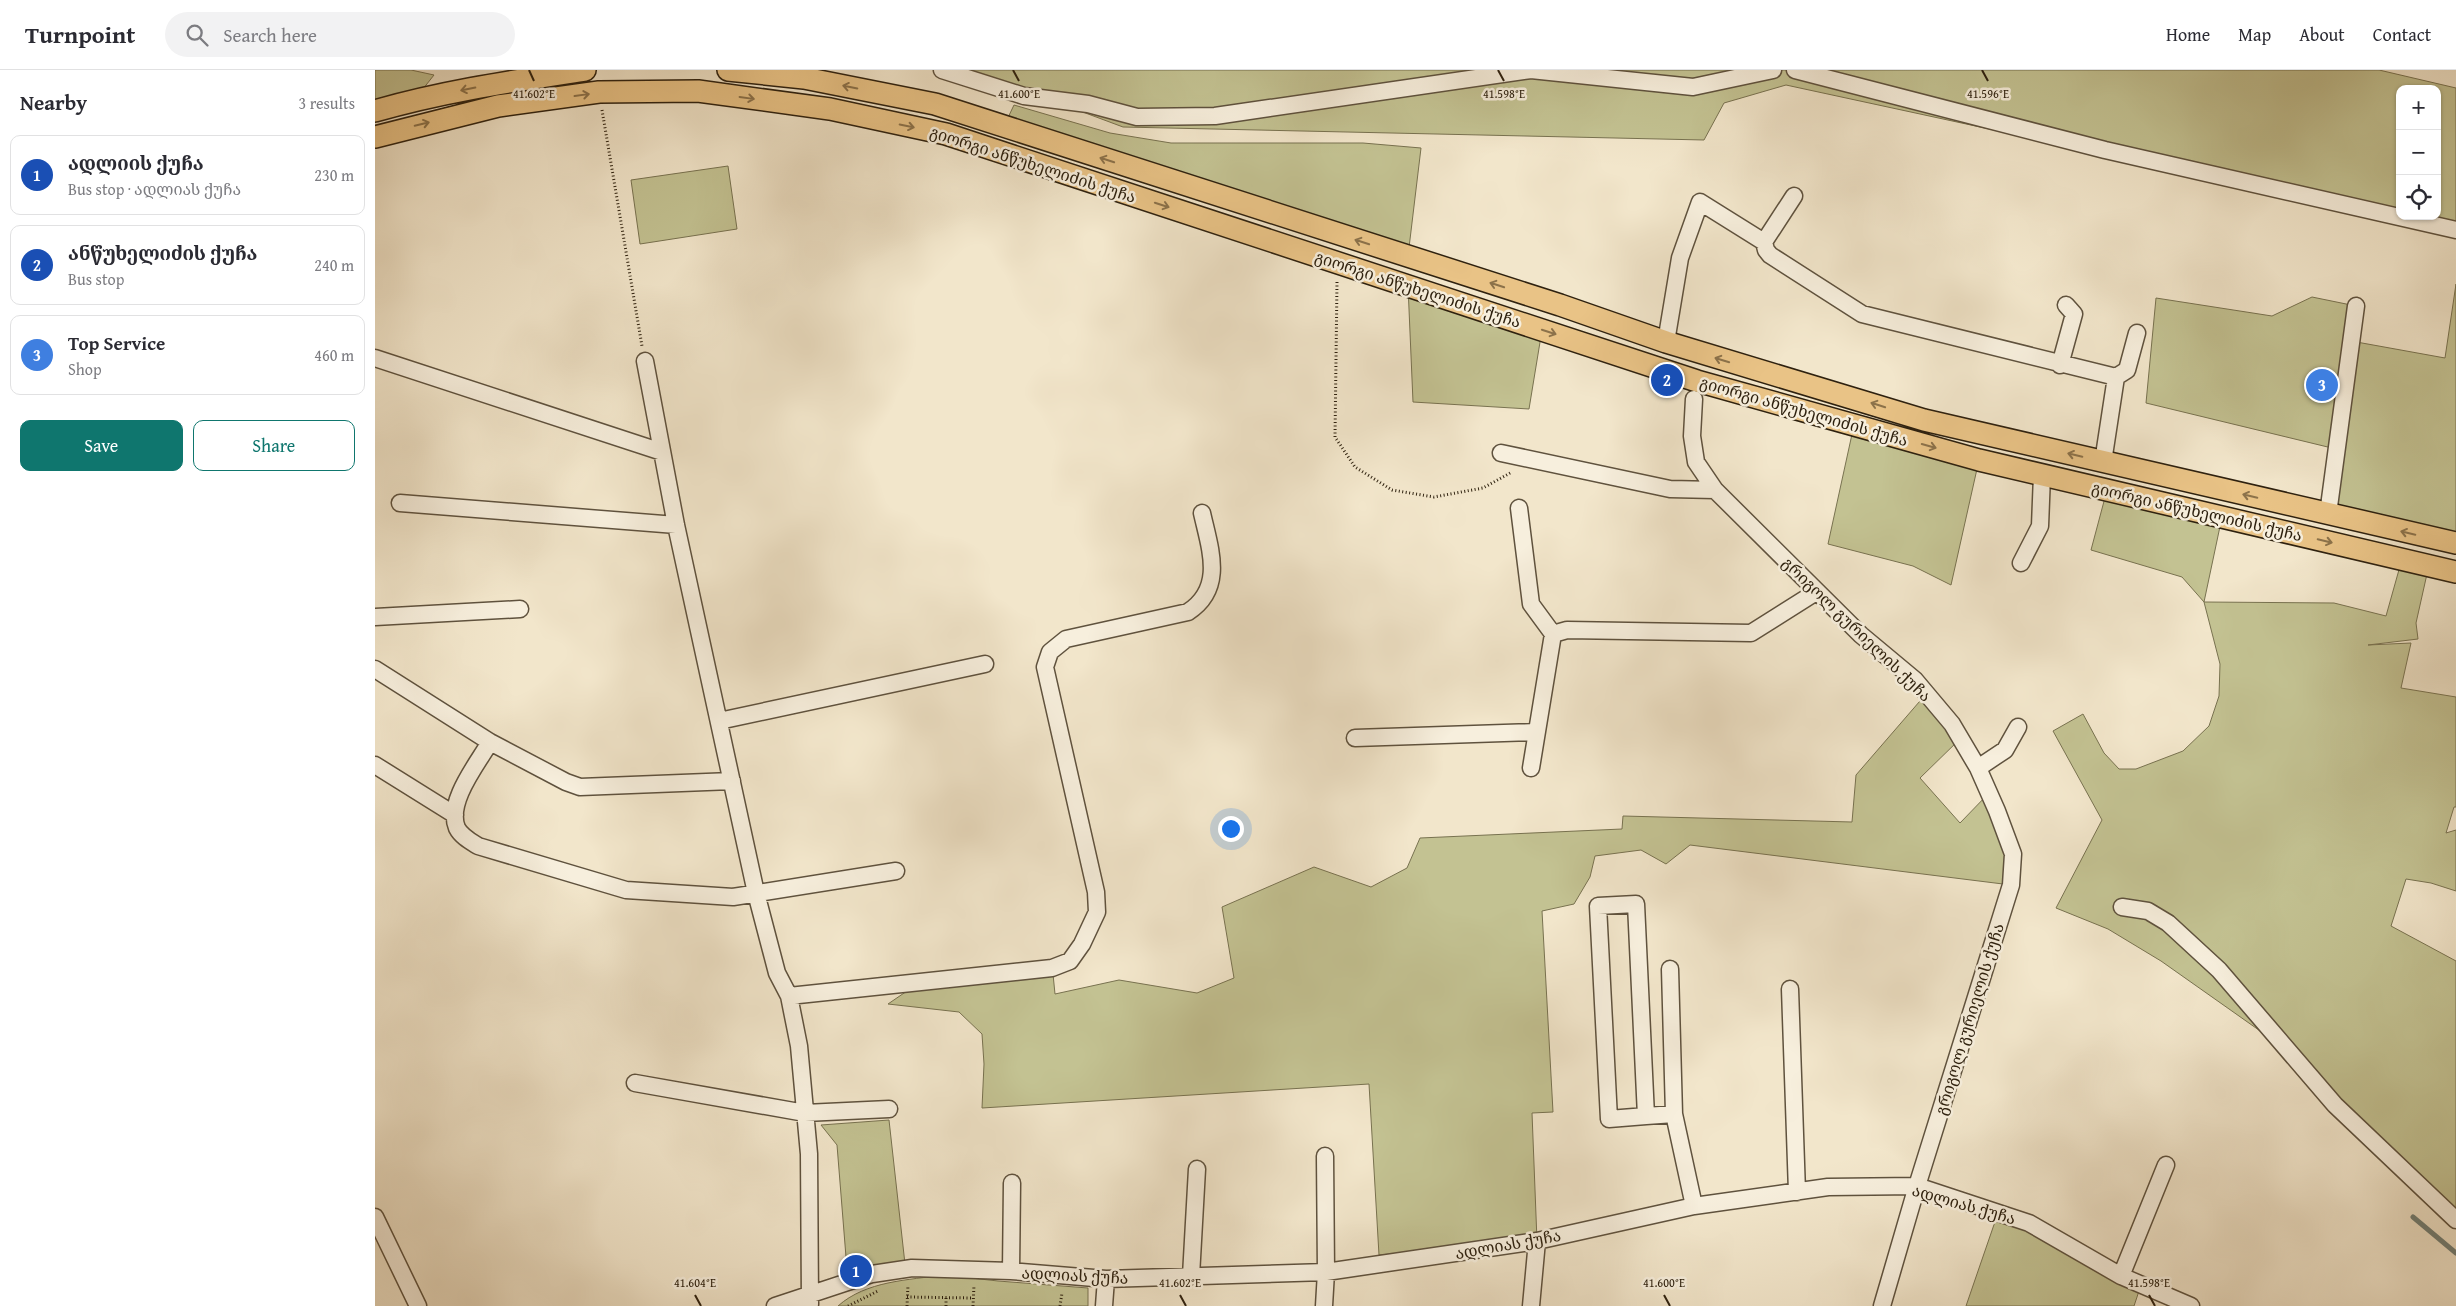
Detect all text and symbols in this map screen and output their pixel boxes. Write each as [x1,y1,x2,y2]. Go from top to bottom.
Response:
search box [165,12,515,57]
text: Turnpoint [25,17,135,52]
icon: search [183,21,211,49]
text: Search here [223,21,317,49]
text: Home [2166,21,2210,48]
text: Map [2238,21,2271,48]
text: About [2299,21,2345,48]
text: Contact [2373,21,2431,48]
one-way arrow [843,82,859,91]
one-way arrow [460,85,476,94]
text: 41.602°E [513,85,555,102]
text: 41.600°E [998,85,1040,102]
text: 41.598°E [1483,85,1525,102]
text: 41.596°E [1967,85,2009,102]
map controls [2396,85,2441,220]
button: + [2396,85,2441,130]
text: Nearby [20,87,87,118]
one-way arrow [573,89,589,99]
text: 3 results [298,91,355,115]
one-way arrow [738,93,754,103]
one-way arrow [414,119,430,128]
street label: გიორგი ანწუხელიძის ქუჩა [927,119,1139,209]
one-way arrow [898,122,914,131]
button: − [2396,130,2441,175]
text: ადლიის ქუჩა [68,149,204,177]
one-way arrow [1100,154,1116,164]
text: 1 [33,163,41,187]
text: 230 m [314,163,354,187]
button: locate [2396,175,2441,220]
text: Bus stop · ადლიას ქუჩა [68,177,241,201]
one-way arrow [1154,201,1170,211]
one-way arrow [1354,236,1370,246]
text: ანწუხელიძის ქუჩა [68,239,257,267]
street label: გიორგი ანწუხელიძის ქუჩა [1312,244,1524,334]
text: 2 [33,253,41,277]
text: 240 m [314,253,354,277]
text: Bus stop [68,267,124,291]
one-way arrow [1490,280,1506,289]
one-way arrow [1541,328,1557,338]
text: Top Service [68,329,165,357]
text: 3 [33,343,41,367]
text: 460 m [314,343,354,367]
one-way arrow [1714,354,1730,364]
text: Shop [68,357,102,381]
pin: 2 [1651,361,1683,399]
pin: 3 [2306,366,2338,404]
street label: გიორგი ანწუხელიძის ქუჩა [1697,370,1911,452]
one-way arrow [1870,400,1886,410]
button: Save [20,420,183,471]
button: Share [193,420,355,471]
one-way arrow [1920,442,1936,452]
one-way arrow [2067,450,2083,459]
street label: გიორგი ანწუხელიძის ქუჩა [2089,475,2305,547]
one-way arrow [2243,491,2259,500]
one-way arrow [2401,528,2417,537]
one-way arrow [2317,537,2333,546]
street label: გრიგოლ გურიელის ქუჩა [1777,551,1937,707]
your location [1218,816,1244,842]
street label: გრიგოლ გურიელის ქუჩა [1928,920,2010,1118]
street label: ადლიას ქუჩა [1909,1178,2019,1230]
street label: ადლიას ქუჩა [1453,1223,1563,1265]
pin: 1 [840,1252,872,1290]
street label: ადლიას ქუჩა [1021,1260,1129,1290]
text: 41.604°E [674,1274,716,1291]
text: 41.602°E [1159,1274,1201,1291]
text: 41.600°E [1643,1274,1685,1291]
text: 41.598°E [2128,1274,2170,1291]

